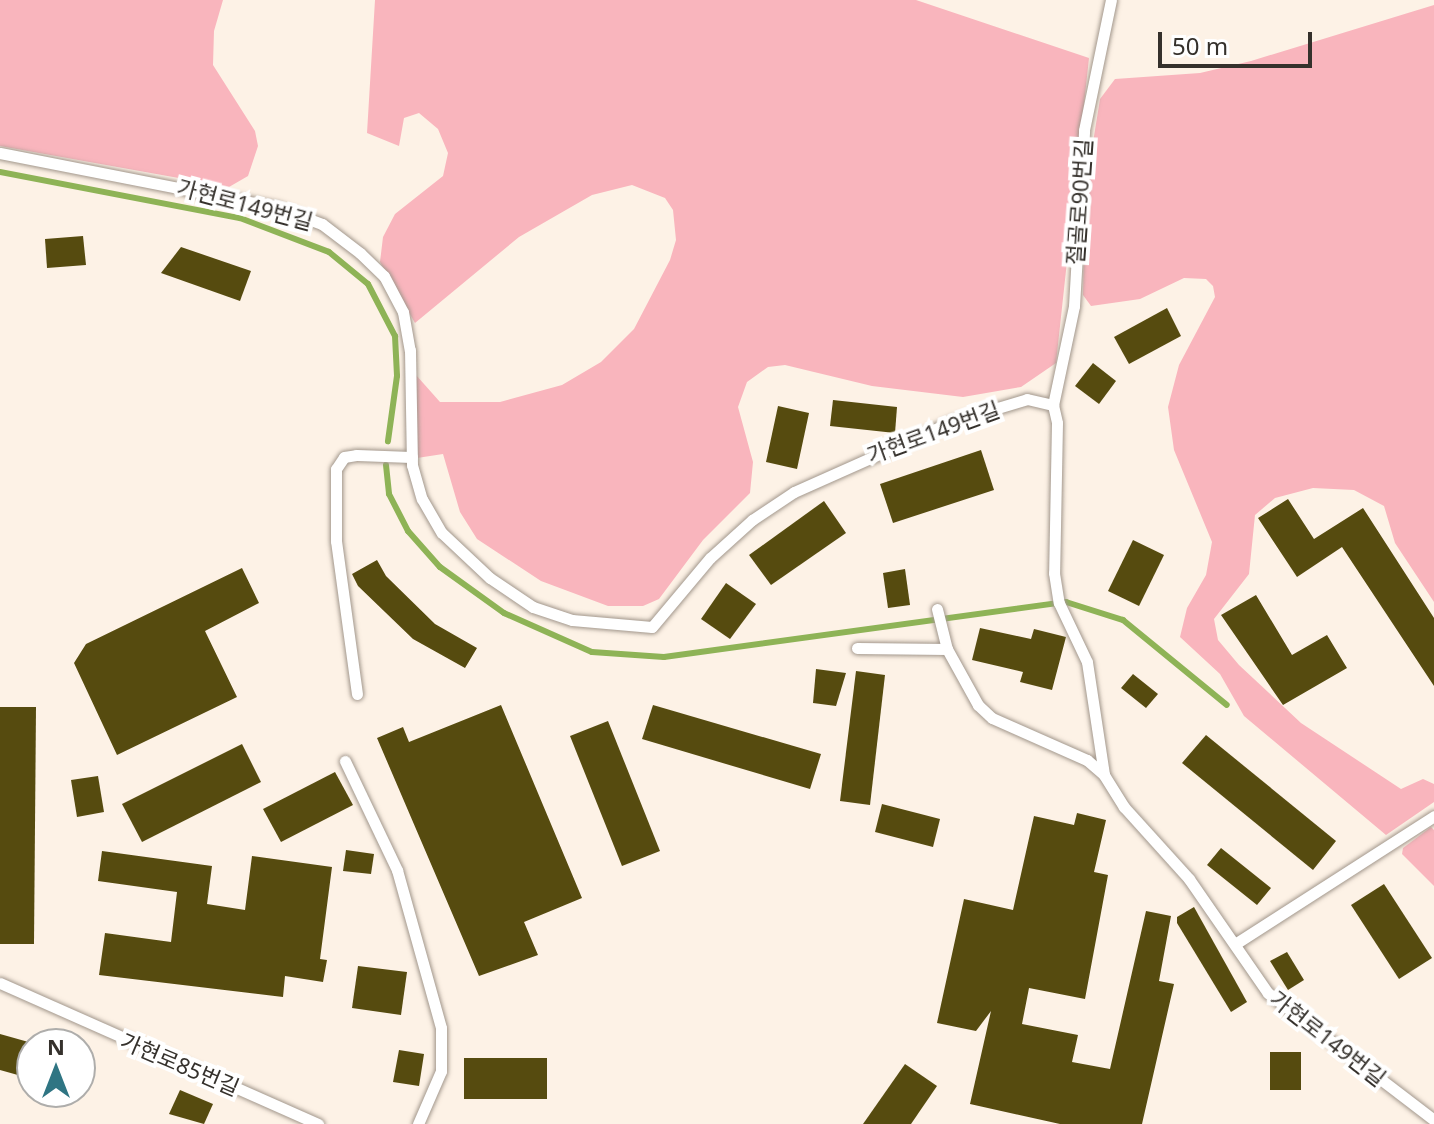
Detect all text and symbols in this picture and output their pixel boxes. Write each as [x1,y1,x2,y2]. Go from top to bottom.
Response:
scale bar [1162,16,1316,66]
text: 50 m [1172,29,1228,62]
street label: 절골로90번길 [1061,138,1097,266]
street label: 가현로149번길 [174,173,316,235]
street label: 가현로149번길 [863,396,1003,468]
street label: 가현로149번길 [1265,985,1391,1091]
street label: 가현로85번길 [117,1027,243,1101]
north arrow [16,1028,96,1108]
text: N [47,1031,65,1061]

